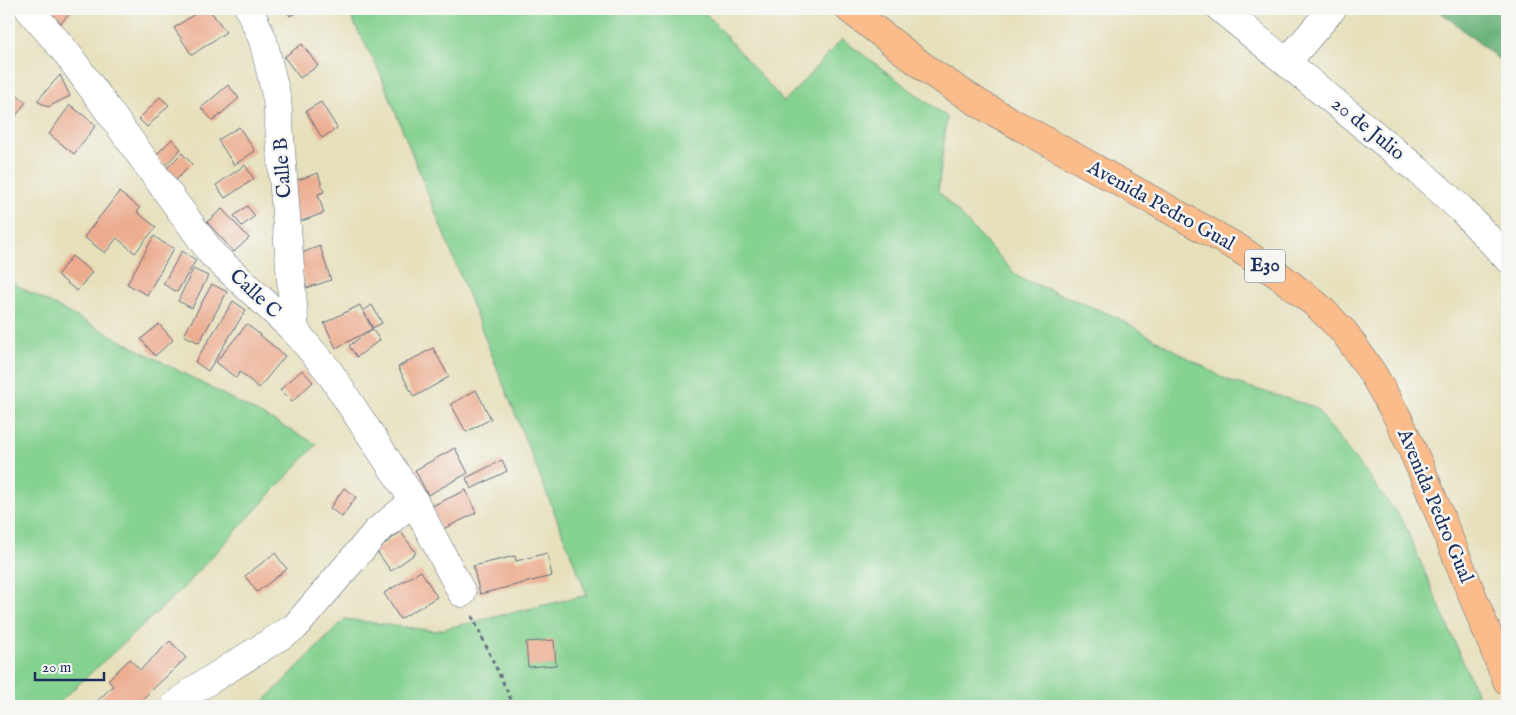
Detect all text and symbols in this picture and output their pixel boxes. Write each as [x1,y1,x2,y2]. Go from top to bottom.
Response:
street label: 20 de Julio [1326,92,1410,166]
street label: Calle B [268,137,298,199]
street label: Avenida Pedro Gual [1082,155,1240,257]
road number: E30 [1245,250,1285,282]
street label: Calle C [224,264,286,324]
street label: Avenida Pedro Gual [1391,424,1479,587]
scale bar [35,650,104,682]
text: 20 m [42,658,72,677]

